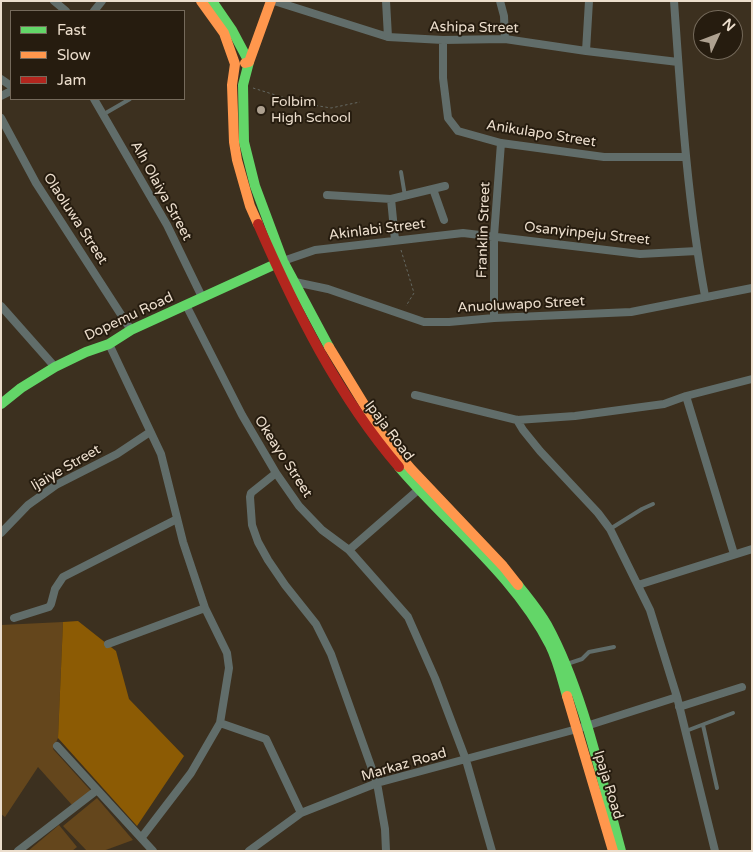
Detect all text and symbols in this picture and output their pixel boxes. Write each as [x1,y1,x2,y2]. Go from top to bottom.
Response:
legend [10,10,185,100]
north arrow [693,10,743,60]
text: N [719,15,739,35]
street label: Ashipa Street [429,19,519,37]
text: Fast [57,21,86,39]
text: Slow [57,46,91,64]
text: Jam [57,71,86,89]
place label: Folbim High School [271,94,351,126]
marker: Folbim High School [255,104,267,116]
street label: Anikulapo Street [485,117,597,151]
street label: Alh Olaiya Street [127,138,195,244]
street label: Olaoluwa Street [39,170,111,268]
street label: Franklin Street [474,181,494,279]
street label: Akinlabi Street [328,216,426,244]
street label: Osanyinpeju Street [523,219,651,249]
street label: Dopemu Road [82,289,176,345]
street label: Anuoluwapo Street [457,293,585,317]
street label: Ipaja Road [361,398,417,464]
street label: Okeayo Street [250,413,316,501]
street label: Ijaiye Street [28,441,104,495]
street label: Markaz Road [359,745,449,785]
street label: Ipaja Road [590,749,626,821]

